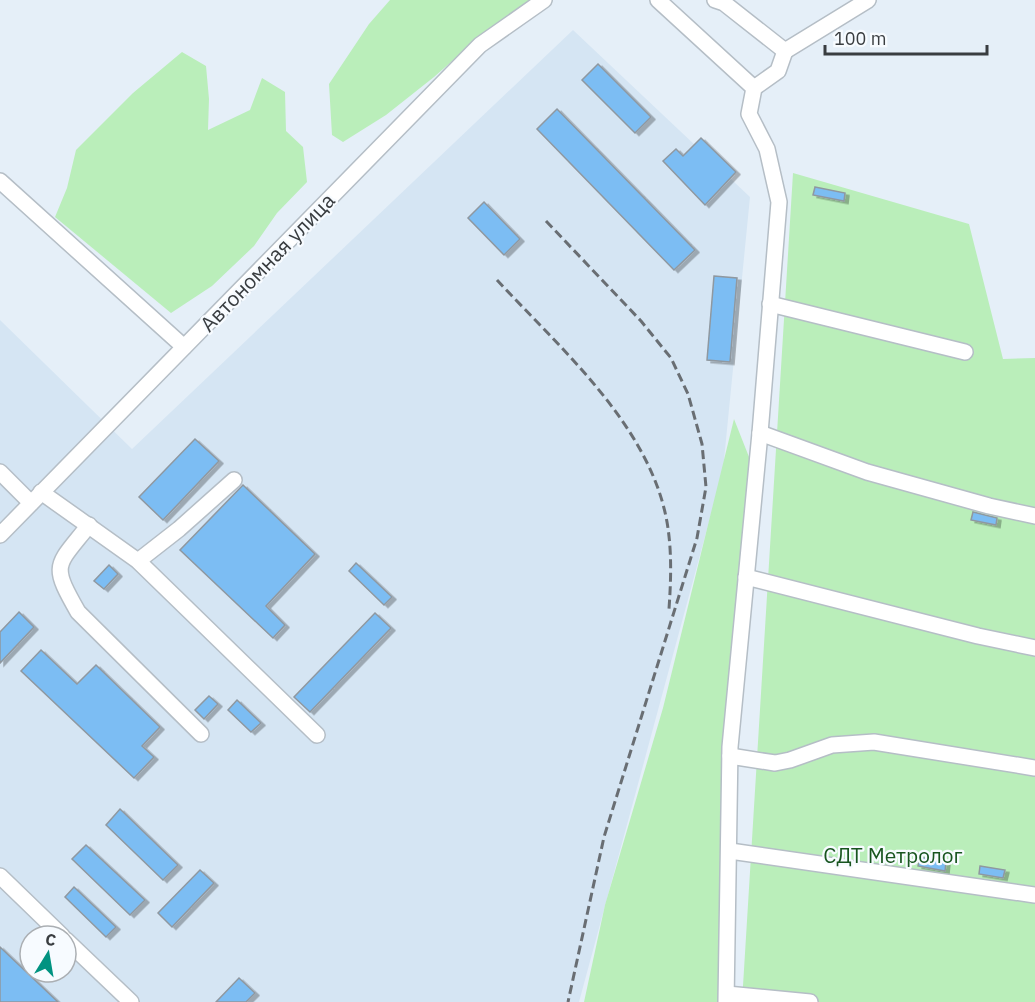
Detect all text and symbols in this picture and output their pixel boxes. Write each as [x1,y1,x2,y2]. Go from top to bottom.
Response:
scale bar [825,18,987,56]
text: 100 m [834,27,886,50]
street label: Автономная улица [193,186,341,338]
park label: СДТ Метролог [823,841,963,869]
north arrow [18,924,78,984]
text: С [44,928,58,950]

